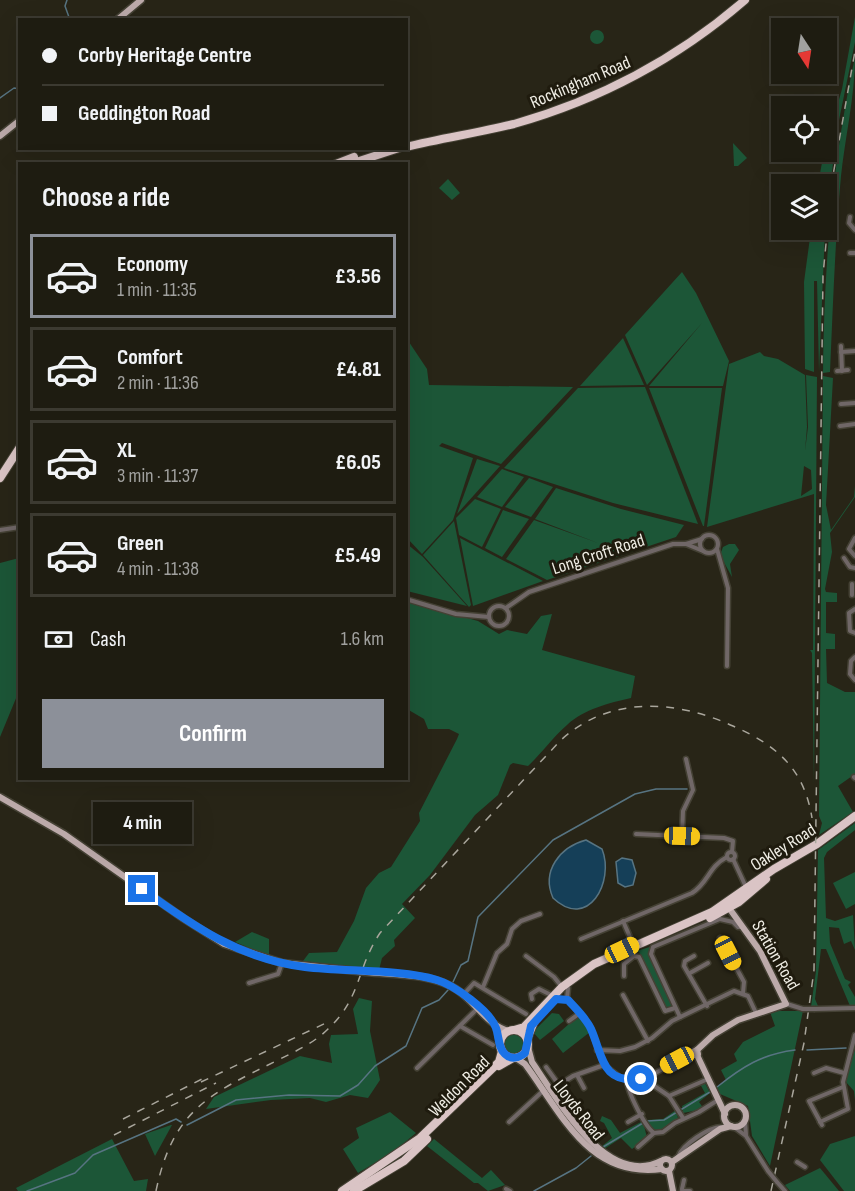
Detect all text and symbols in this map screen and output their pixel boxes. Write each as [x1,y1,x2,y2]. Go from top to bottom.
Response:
north arrow [771,18,837,84]
map controls [771,18,837,240]
text: Corby Heritage Centre [78,42,252,69]
street label: Rockingham Road [527,52,634,113]
button: locate [771,96,837,162]
text: Geddington Road [78,100,210,127]
button: layers [771,174,837,240]
text: Choose a ride [42,182,170,214]
icon: car [45,249,99,303]
text: Economy [117,251,188,278]
text: £3.56 [335,263,381,290]
text: 1 min · 11:35 [117,278,197,302]
icon: car [45,342,99,396]
text: Comfort [117,344,183,371]
text: £4.81 [336,356,381,383]
text: 2 min · 11:36 [117,371,199,395]
icon: car [45,435,99,489]
text: XL [117,437,136,464]
text: £6.05 [335,449,381,476]
text: 3 min · 11:37 [117,464,198,488]
icon: car [45,528,99,582]
text: Green [117,530,164,557]
street label: Long Croft Road [549,530,647,579]
text: £5.49 [334,542,381,569]
text: 4 min · 11:38 [117,557,199,581]
icon: cash [42,623,75,656]
text: Cash [90,626,126,653]
text: 1.6 km [341,627,384,651]
button: Confirm [42,699,384,768]
callout: 4 min [92,802,192,844]
text: 4 min [123,811,162,835]
street label: Oakley Road [747,819,820,876]
car [664,826,700,846]
route end [128,875,155,902]
street label: Station Road [747,917,804,994]
car [712,933,744,973]
car [602,934,642,966]
car [657,1044,697,1076]
street label: Weldon Road [425,1052,494,1121]
route start [627,1065,654,1092]
street label: Lloyds Road [548,1076,609,1145]

